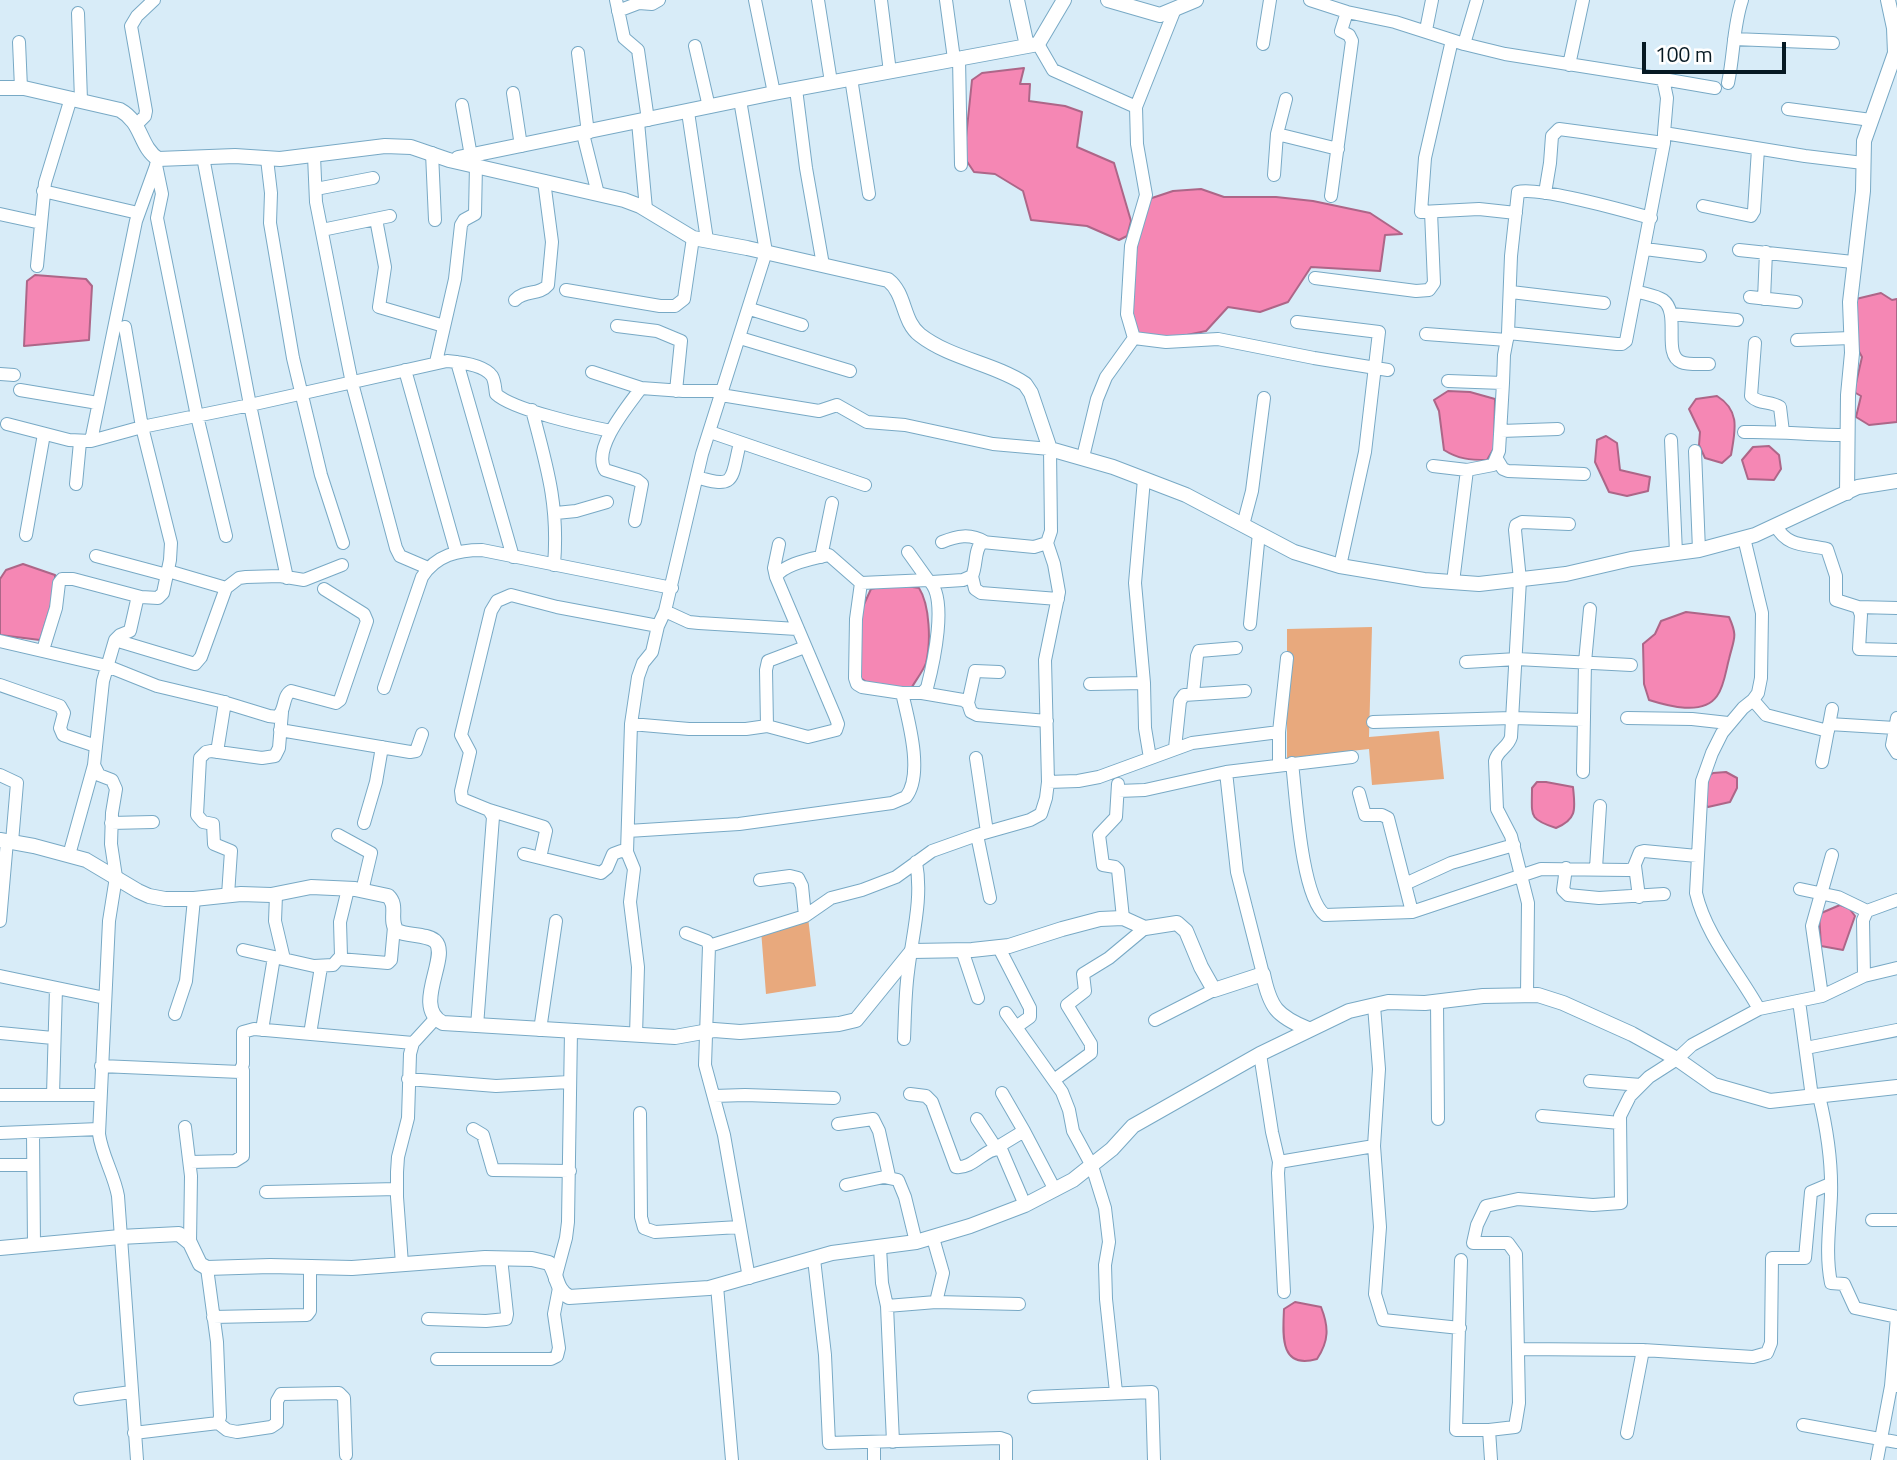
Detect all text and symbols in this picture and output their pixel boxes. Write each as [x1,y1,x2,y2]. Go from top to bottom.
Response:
scale bar [1645,28,1788,72]
text: 100 m [1655,38,1712,70]

